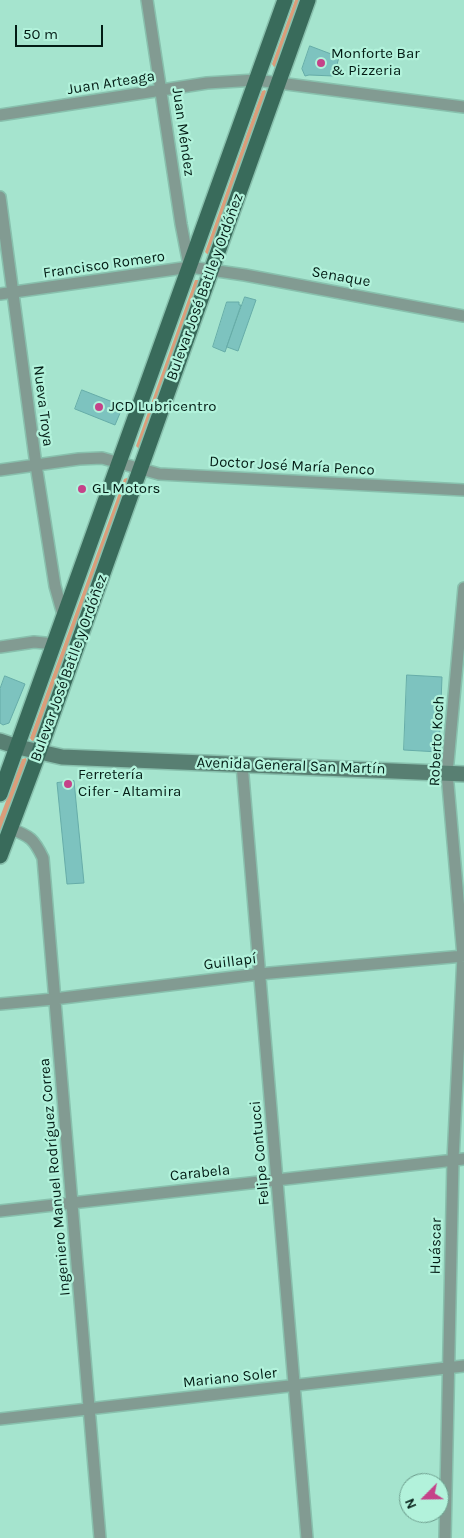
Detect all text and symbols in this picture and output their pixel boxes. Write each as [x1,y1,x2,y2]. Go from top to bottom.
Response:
scale bar [18,15,105,47]
text: 50 m [23,25,58,43]
place label: Monforte Bar & Pizzeria [331,45,420,80]
marker: Monforte Bar & Pizzeria [315,57,327,69]
street label: Juan Arteaga [66,67,156,99]
street label: Juan Méndez [168,87,198,177]
street label: Bulevar José Batlle y Ordóñez [163,191,247,383]
street label: Francisco Romero [42,248,166,282]
street label: Senaque [310,263,372,291]
street label: Nueva Troya [29,364,57,448]
place label: JCD Lubricentro [109,398,216,416]
marker: JCD Lubricentro [93,401,105,413]
street label: Doctor José María Penco [209,453,375,479]
place label: GL Motors [92,480,160,498]
marker: GL Motors [76,483,88,495]
street label: Bulevar José Batlle y Ordóñez [27,572,111,764]
street label: Roberto Koch [426,695,448,787]
street label: Avenida General San Martín [196,754,386,778]
place label: Ferretería Cifer - Altamira [78,766,181,801]
marker: Ferretería Cifer - Altamira [62,778,74,790]
street label: Guillapí [203,950,257,974]
street label: Ingeniero Manuel Rodríguez Correa [36,1057,74,1297]
street label: Felipe Contucci [246,1100,274,1206]
street label: Carabela [169,1161,231,1185]
street label: Huáscar [427,1218,445,1274]
street label: Mariano Soler [182,1364,278,1392]
north arrow [399,1473,449,1523]
text: N [401,1496,420,1512]

